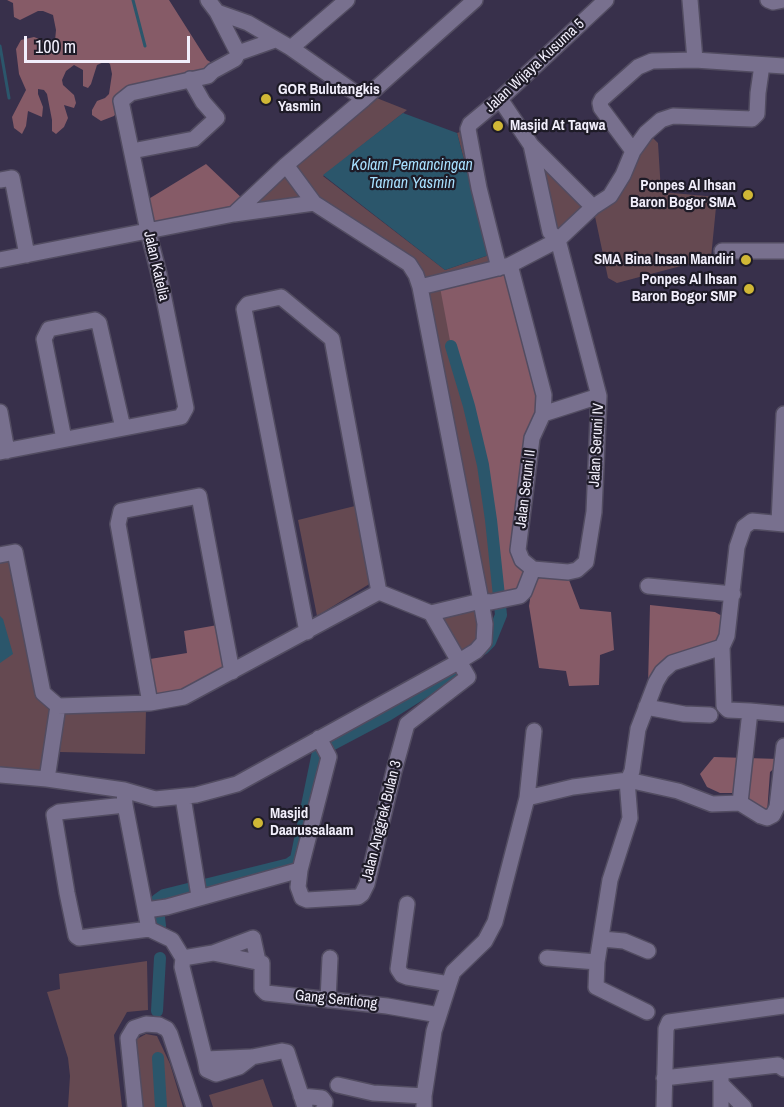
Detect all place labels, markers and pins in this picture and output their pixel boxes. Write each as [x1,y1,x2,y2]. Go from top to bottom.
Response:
place label: GOR Bulutangkis Yasmin [278,81,380,116]
marker: GOR Bulutangkis Yasmin [259,92,273,106]
place label: Masjid At Taqwa [510,117,605,135]
marker: Masjid At Taqwa [491,119,505,133]
place label: Ponpes Al Ihsan Baron Bogor SMA [630,177,736,212]
marker: Ponpes Al Ihsan Baron Bogor SMA [741,188,755,202]
place label: SMA Bina Insan Mandiri [594,251,734,269]
marker: SMA Bina Insan Mandiri [739,253,753,267]
place label: Ponpes Al Ihsan Baron Bogor SMP [632,271,737,306]
marker: Ponpes Al Ihsan Baron Bogor SMP [742,282,756,296]
place label: Masjid Daarussalaam [270,805,353,840]
marker: Masjid Daarussalaam [251,816,265,830]

